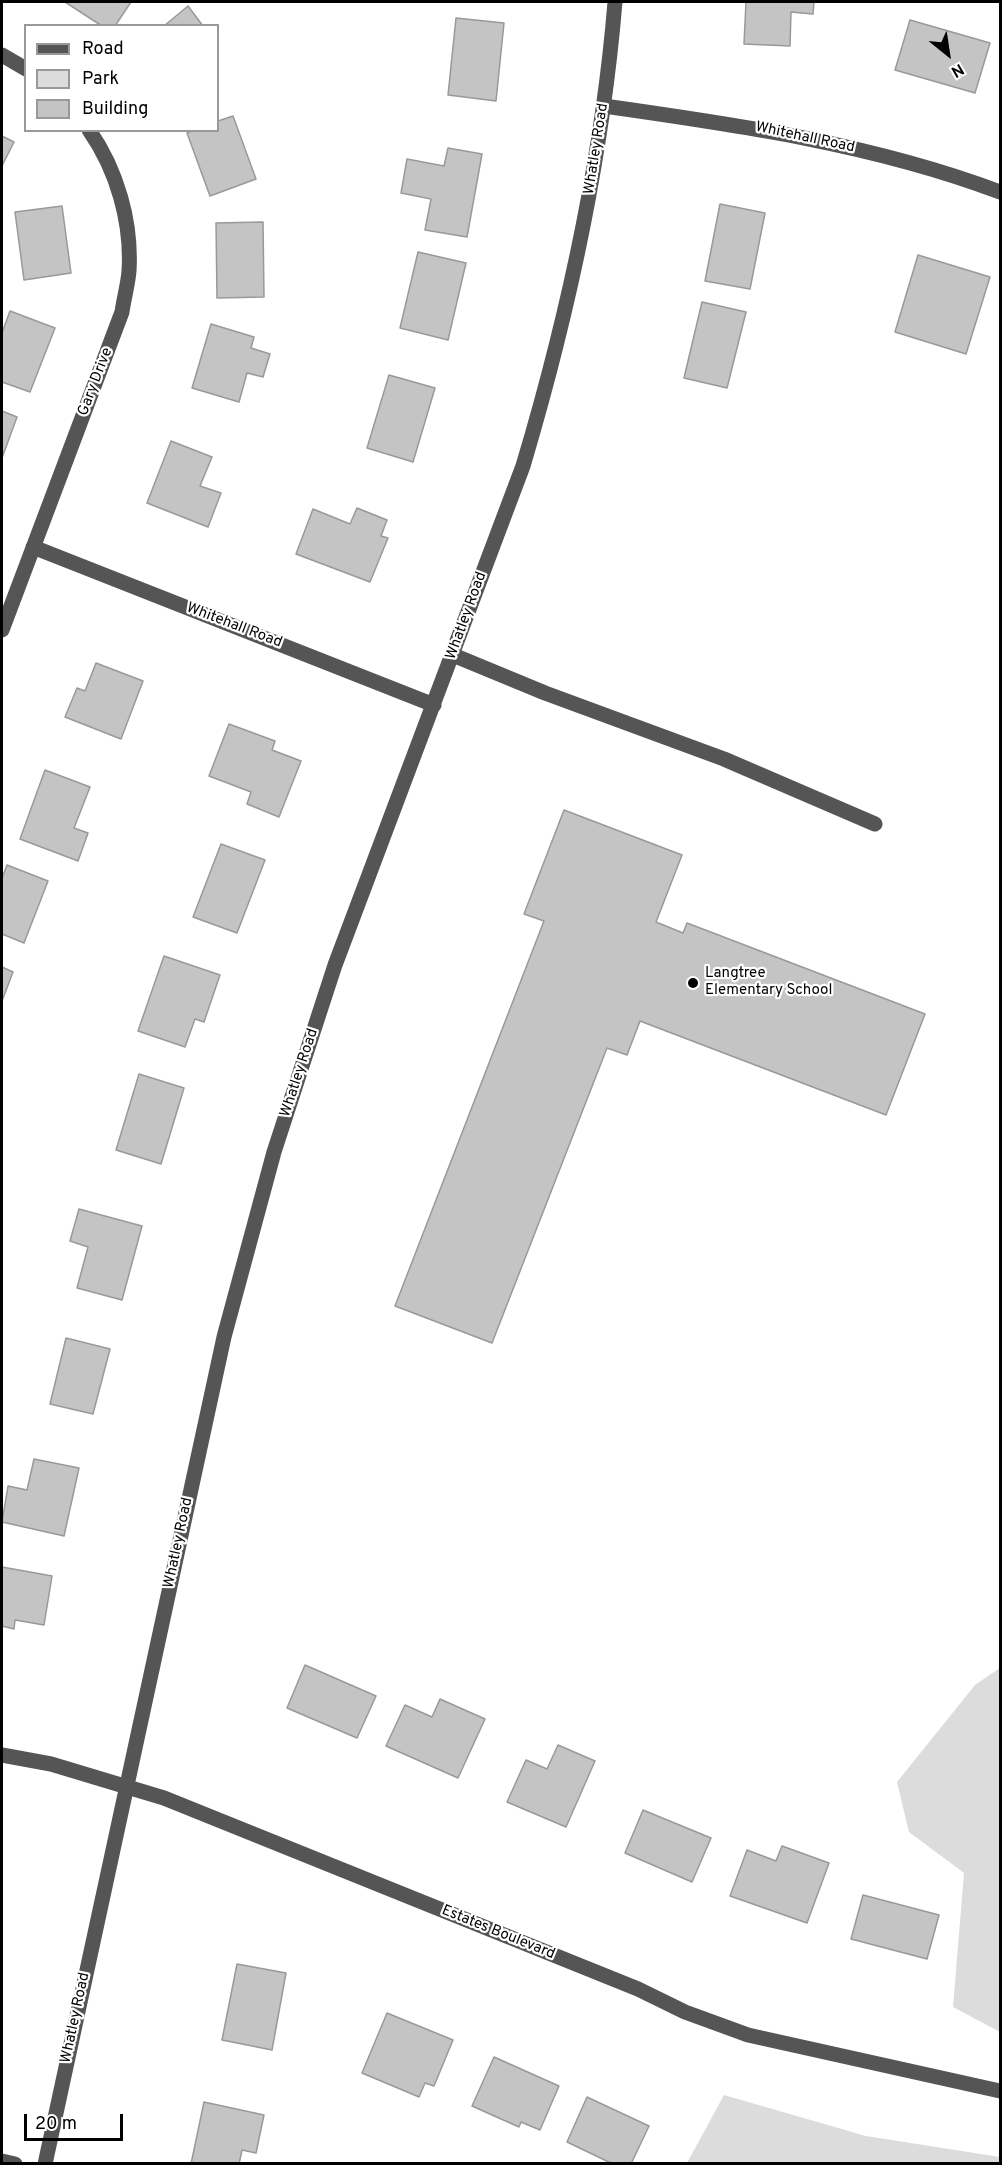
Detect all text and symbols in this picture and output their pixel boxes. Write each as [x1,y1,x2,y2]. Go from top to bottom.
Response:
legend [24,24,219,132]
north arrow [918,24,978,84]
text: Road [82,38,124,61]
text: N [947,58,967,81]
text: Park [82,68,119,91]
text: Building [82,98,148,121]
street label: Whatley Road [581,102,613,196]
street label: Whitehall Road [754,119,856,157]
street label: Gary Drive [75,345,117,419]
street label: Whatley Road [443,570,491,662]
street label: Whitehall Road [184,600,284,652]
place label: Langtree Elementary School [705,965,832,1000]
marker: Langtree Elementary School [686,976,700,990]
street label: Whatley Road [277,1026,323,1120]
street label: Whatley Road [161,1496,197,1590]
street label: Estates Boulevard [439,1902,557,1964]
street label: Whatley Road [58,1971,94,2065]
scale bar [27,2102,126,2140]
text: 20 m [35,2113,77,2136]

